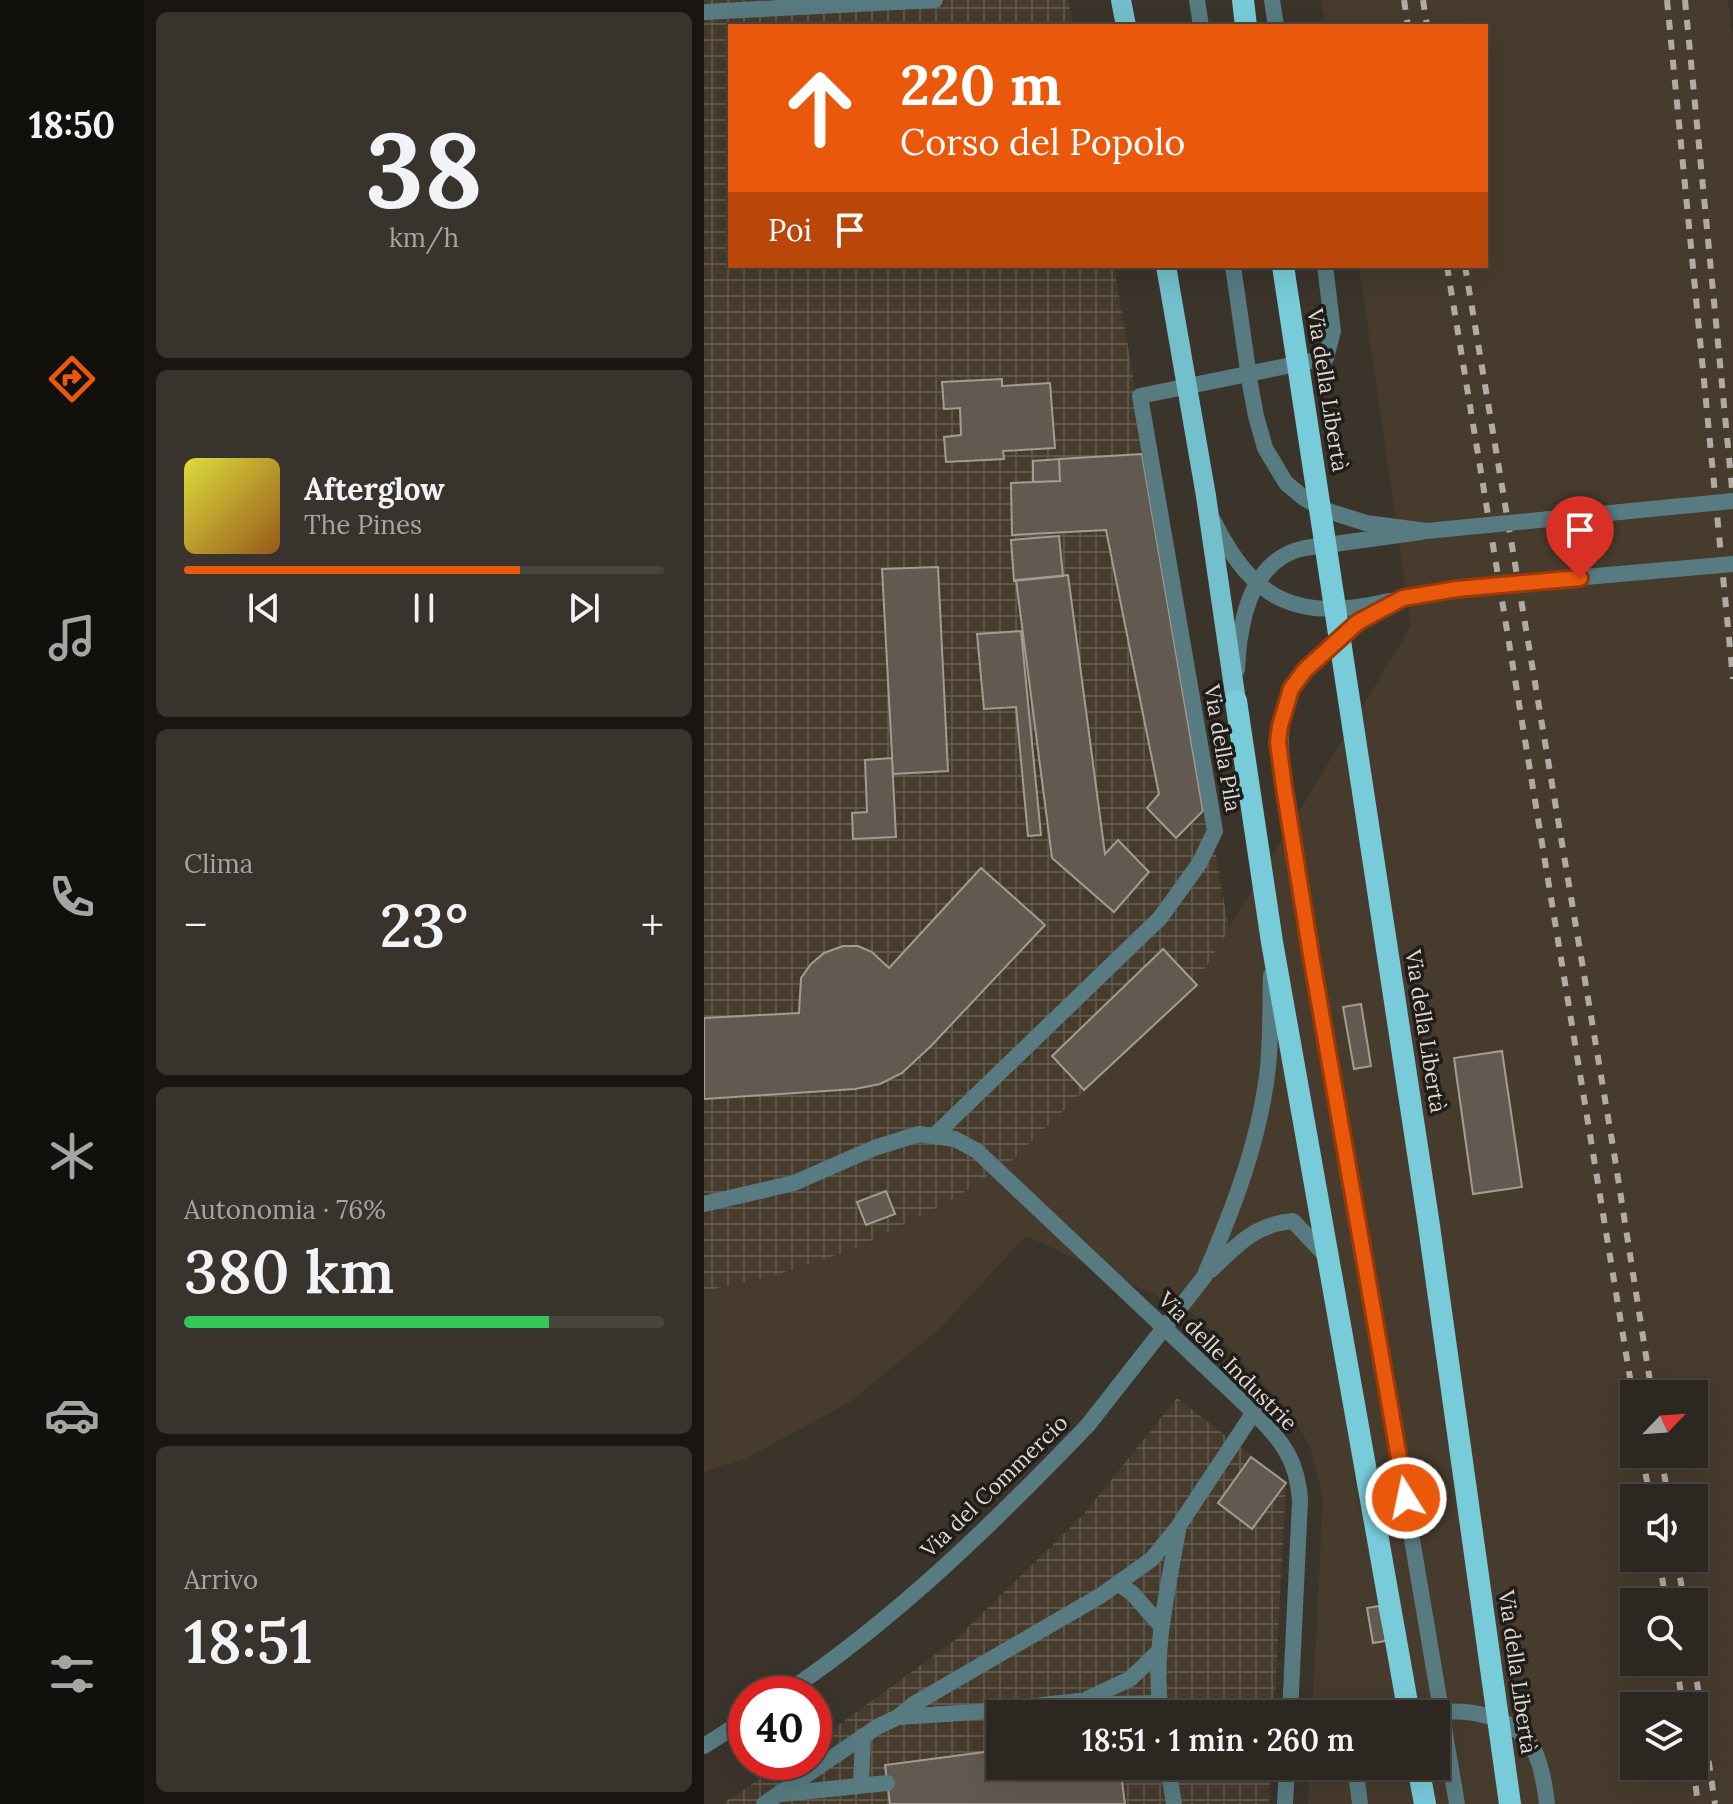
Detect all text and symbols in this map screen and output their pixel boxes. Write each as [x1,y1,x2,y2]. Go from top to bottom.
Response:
text: 220 m [900,49,1062,120]
icon: ahead [768,56,872,160]
text: 18:50 [29,102,115,148]
text: 38 [365,102,483,235]
text: Corso del Popolo [900,119,1185,165]
icon: arrive [828,208,872,252]
text: Poi [768,211,812,249]
text: km/h [389,221,459,254]
street label: Via della Libertà [1301,305,1355,474]
icon: directions [44,351,100,407]
text: Afterglow [304,470,445,508]
pin [1546,496,1614,578]
text: The Pines [304,508,422,541]
icon: arrive [1558,508,1602,552]
icon: previous [242,586,286,630]
icon: pause [402,586,446,630]
icon: next [562,586,606,630]
icon: music [44,610,100,666]
street label: Via della Pila [1198,681,1248,814]
text: Clima [184,847,253,880]
icon: phone [44,869,100,925]
text: 23° [380,887,468,963]
text: − [184,897,207,953]
text: + [641,897,664,953]
street label: Via della Libertà [1399,946,1453,1115]
icon: climate [44,1128,100,1184]
text: Autonomia · 76% [184,1193,386,1226]
text: 380 km [184,1233,394,1309]
street label: Via delle Industrie [1152,1285,1303,1436]
north arrow [1620,1380,1708,1468]
map controls [1620,1380,1708,1780]
icon: car [44,1387,100,1443]
street label: Via del Commercio [914,1409,1073,1564]
position arrow [1364,1456,1448,1540]
button: sound [1620,1484,1708,1572]
text: Arrivo [184,1563,258,1596]
street label: Via della Libertà [1493,1588,1543,1756]
button: search [1620,1588,1708,1676]
text: 18:51 [184,1603,313,1679]
icon: filters [44,1646,100,1702]
speed limit sign: 40 [728,1676,832,1780]
button: layers [1620,1692,1708,1780]
text: 18:51 · 1 min · 260 m [1082,1721,1354,1759]

